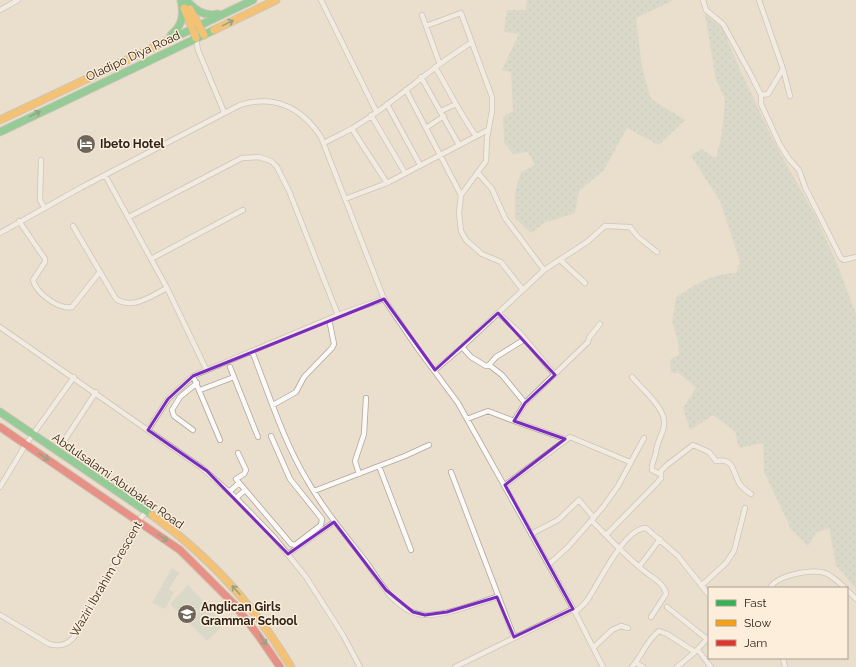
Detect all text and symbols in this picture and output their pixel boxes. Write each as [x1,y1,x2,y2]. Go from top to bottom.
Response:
one-way arrow [222,19,234,26]
street label: Oladipo Diya Road [84,28,182,84]
one-way arrow [29,110,41,118]
hotel icon: Ibeto Hotel [75,133,97,155]
place label: Ibeto Hotel [100,137,165,151]
street label: Abdulsalami Abubakar Road [50,430,186,532]
one-way arrow [38,453,49,461]
street label: Waziri Ibrahim Crescent [67,519,145,639]
one-way arrow [157,534,168,542]
one-way arrow [231,585,240,595]
legend [708,587,848,659]
text: Fast [744,596,767,610]
place label: Anglican Girls Grammar School [201,600,298,628]
school or university icon: Anglican Girls Grammar School [176,603,198,625]
text: Slow [744,616,771,630]
one-way arrow [259,634,267,645]
text: Jam [744,636,767,650]

